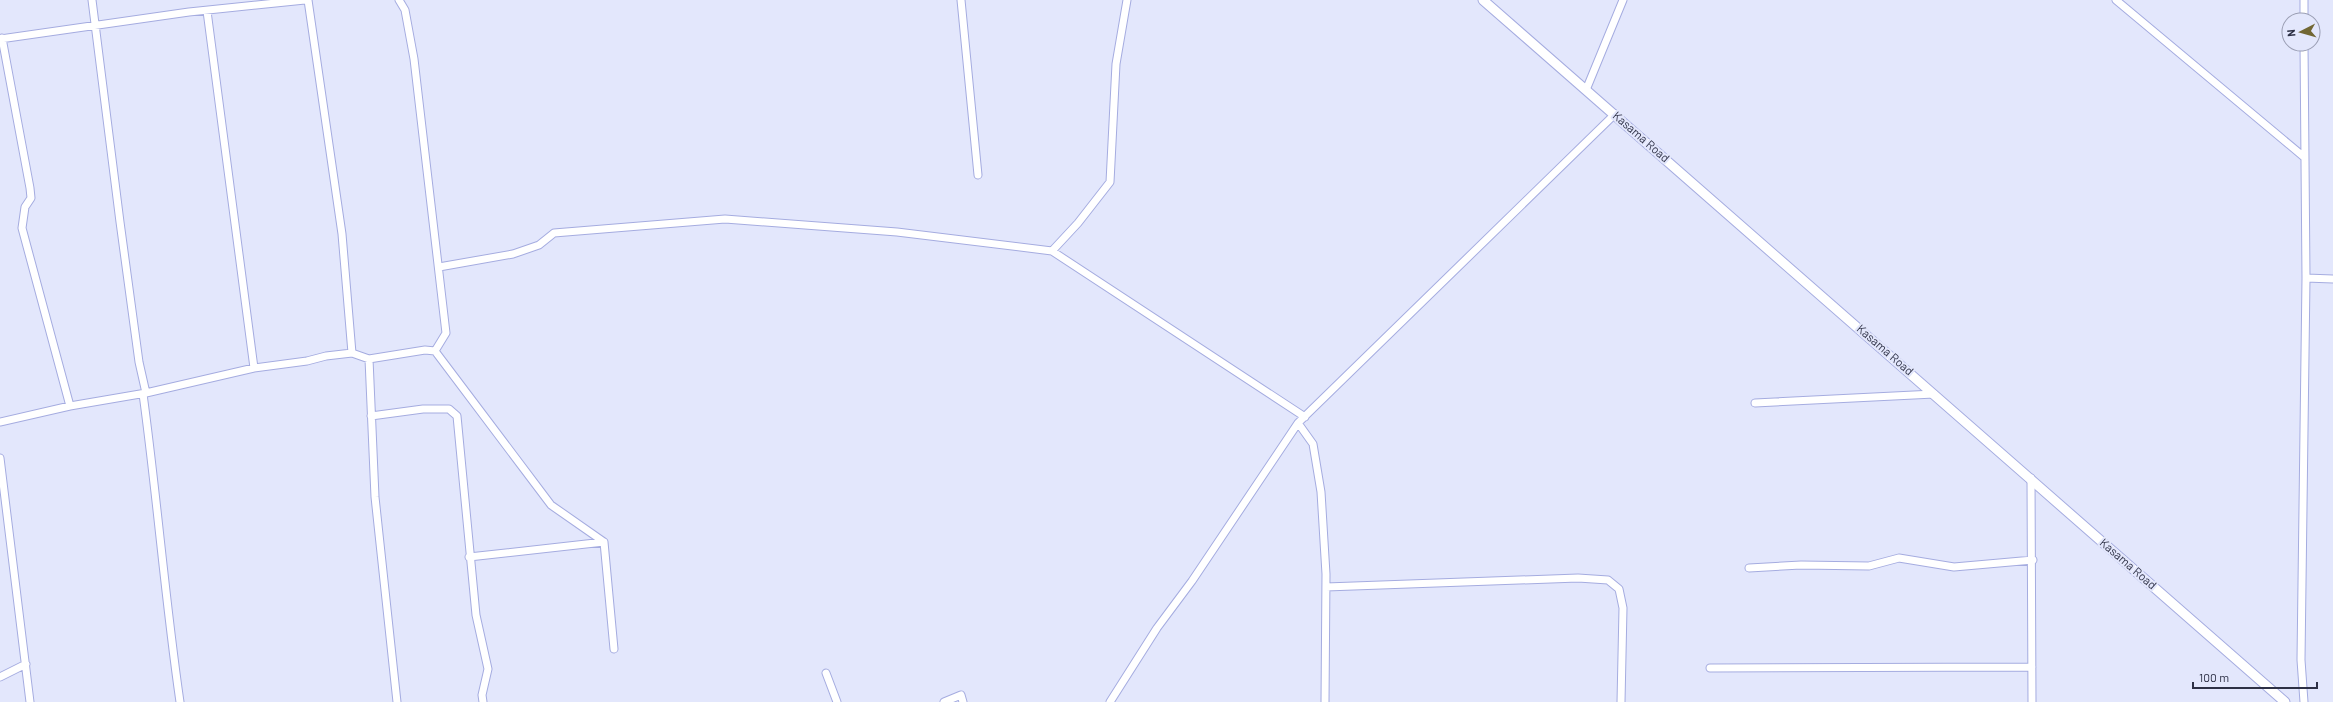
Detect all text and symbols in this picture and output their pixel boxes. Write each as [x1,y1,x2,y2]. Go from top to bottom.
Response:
north arrow [2281,12,2321,52]
text: N [2284,29,2297,37]
street label: Kasama Road [1611,108,1673,165]
street label: Kasama Road [1855,321,1917,378]
street label: Kasama Road [2098,535,2160,592]
scale bar [2193,664,2317,690]
text: 100 m [2199,670,2229,684]

